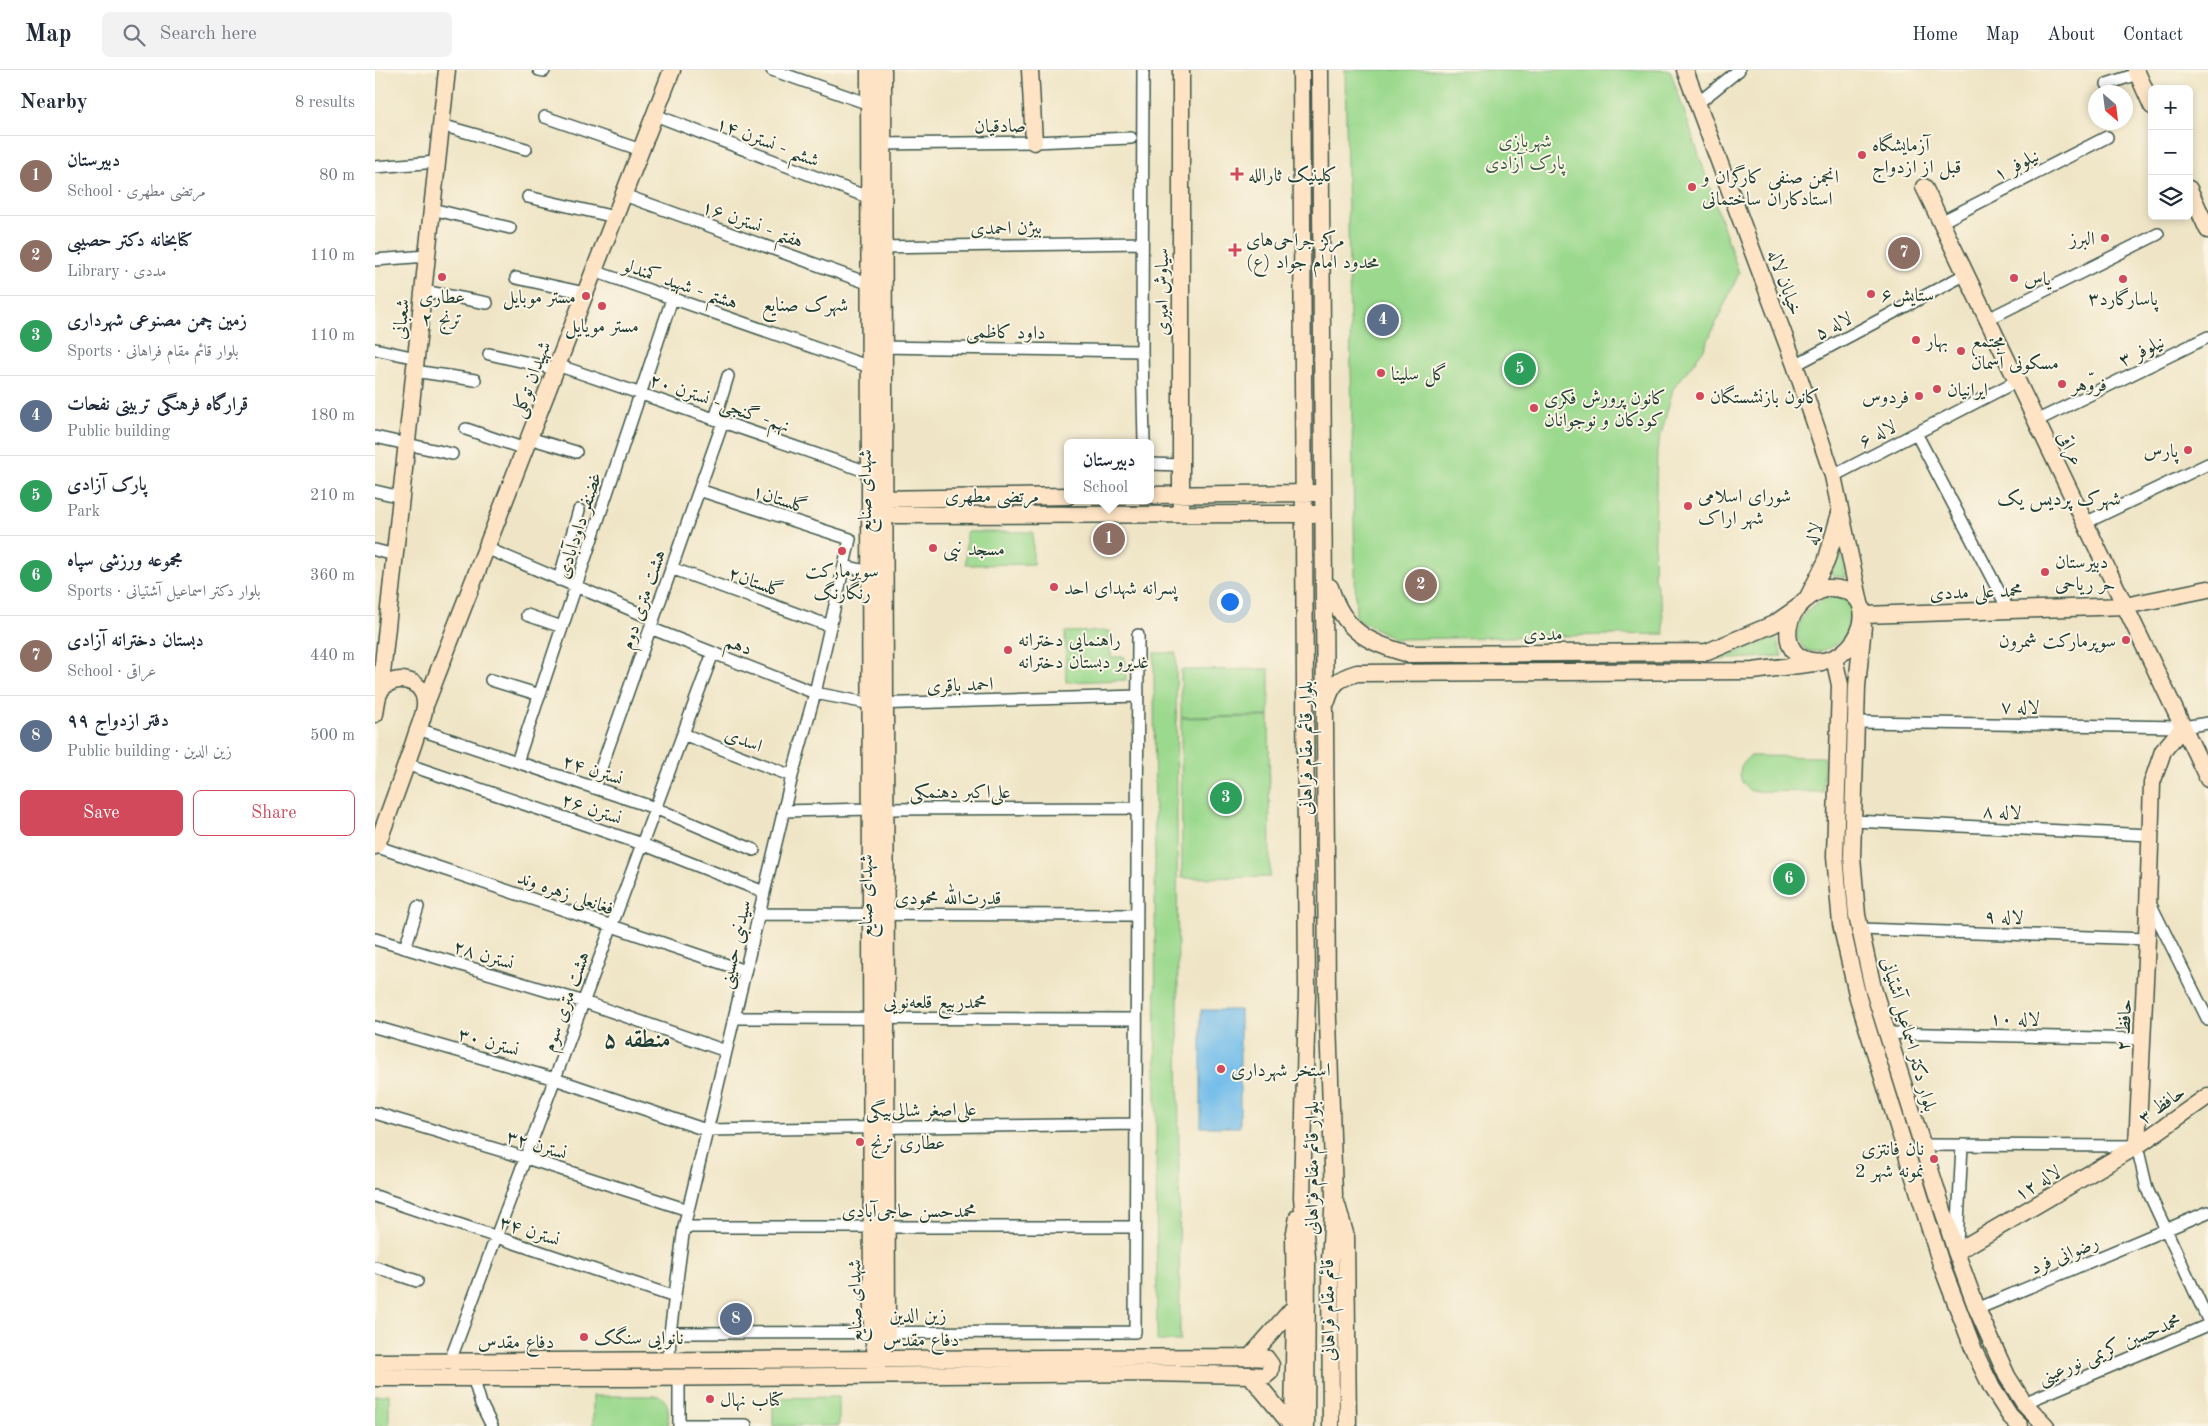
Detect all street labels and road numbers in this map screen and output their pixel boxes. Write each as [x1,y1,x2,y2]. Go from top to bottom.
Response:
street label: ششم - نسترن ۱۴ [710,115,821,179]
street label: صادقیان [974,118,1026,137]
street label: نیلوفر ۱ [1992,147,2043,186]
street label: هفتم - نسترن ۱۶ [696,198,805,260]
street label: بیژن احمدی [970,219,1042,240]
street label: سیاوش امیری [1154,248,1173,336]
street label: خیابان لاله [1763,248,1804,318]
street label: هشتم - شهید کمندلو [616,255,740,321]
street label: شعبانی [391,298,414,340]
street label: لاله ۵ [1812,310,1856,345]
street label: داود کاظمی [966,322,1046,346]
street label: نیلوفر ۳ [2116,333,2168,372]
street label: شهیدان توکلی [508,339,558,422]
street label: نهم- گنجی- نسترن ۲۰ [644,369,793,444]
street label: لاله ۶ [1856,418,1900,453]
street label: عراقی [2051,428,2086,470]
street label: شهدای صنایع [857,449,882,533]
street label: غضنفر داودآبادی [551,469,607,582]
street label: گلستان۱ [749,479,810,518]
street label: مرتضی مطهری [945,488,1039,509]
street label: لاله [1803,521,1828,548]
street label: هشت متری دوم [618,548,675,654]
street label: گلستان۲ [725,561,786,602]
street label: محمد علی مددی [1929,582,2023,608]
street label: مددی [1523,626,1563,645]
street label: دهم [720,633,754,667]
street label: احمد باقری [926,676,994,698]
street label: بلوار قائم مقام فراهانی [1297,681,1322,815]
street label: لاله ۷ [2000,699,2040,718]
street label: اسدی [722,726,764,757]
street label: نسترن ۲۴ [560,753,625,790]
street label: علی‌اکبر دهنمکی [909,782,1011,806]
street label: نسترن ۲۶ [559,791,624,829]
street label: لاله ۸ [1982,803,2022,824]
street label: شهدای صنایع [858,854,883,938]
street label: فغانعلی زهره وند [514,869,616,923]
street label: قدرت‌الله محمودی [895,883,1001,910]
street label: سیدنبی حسینی [717,898,758,991]
street label: لاله ۹ [1984,908,2024,929]
street label: نسترن ۲۸ [451,938,516,975]
street label: هشت متری سوم [540,949,599,1056]
street label: بلوار دکتر اسماعیل آشتیانی [1874,954,1942,1115]
street label: محمدربیع قلعه‌نویی [883,994,987,1019]
street label: حافظ ۲ [2114,999,2136,1052]
street label: لاله ۱۰ [1990,1011,2040,1030]
street label: نسترن ۳۰ [456,1026,521,1061]
street label: حافظ ۳ [2135,1082,2189,1129]
street label: علی‌اصغر شالی‌بیگی [865,1097,977,1125]
street label: بلوار قائم مقام فراهانی [1303,1101,1328,1235]
street label: نسترن ۳۲ [504,1128,569,1165]
street label: لاله ۱۲ [2012,1163,2065,1205]
street label: محمدحسن حاجی‌آبادی [842,1200,977,1224]
street label: نسترن ۳۴ [497,1214,562,1251]
street label: رضوانی فرد [2028,1234,2102,1280]
street label: قائم مقام فراهانی [1318,1258,1345,1361]
street label: شهدای صنایع [846,1259,873,1343]
street label: زین الدین [889,1307,947,1326]
street label: محمدحسین کریمی نورعینی [2035,1310,2185,1391]
street label: دفاع مقدس [883,1332,959,1355]
street label: دفاع مقدس [478,1334,554,1357]

